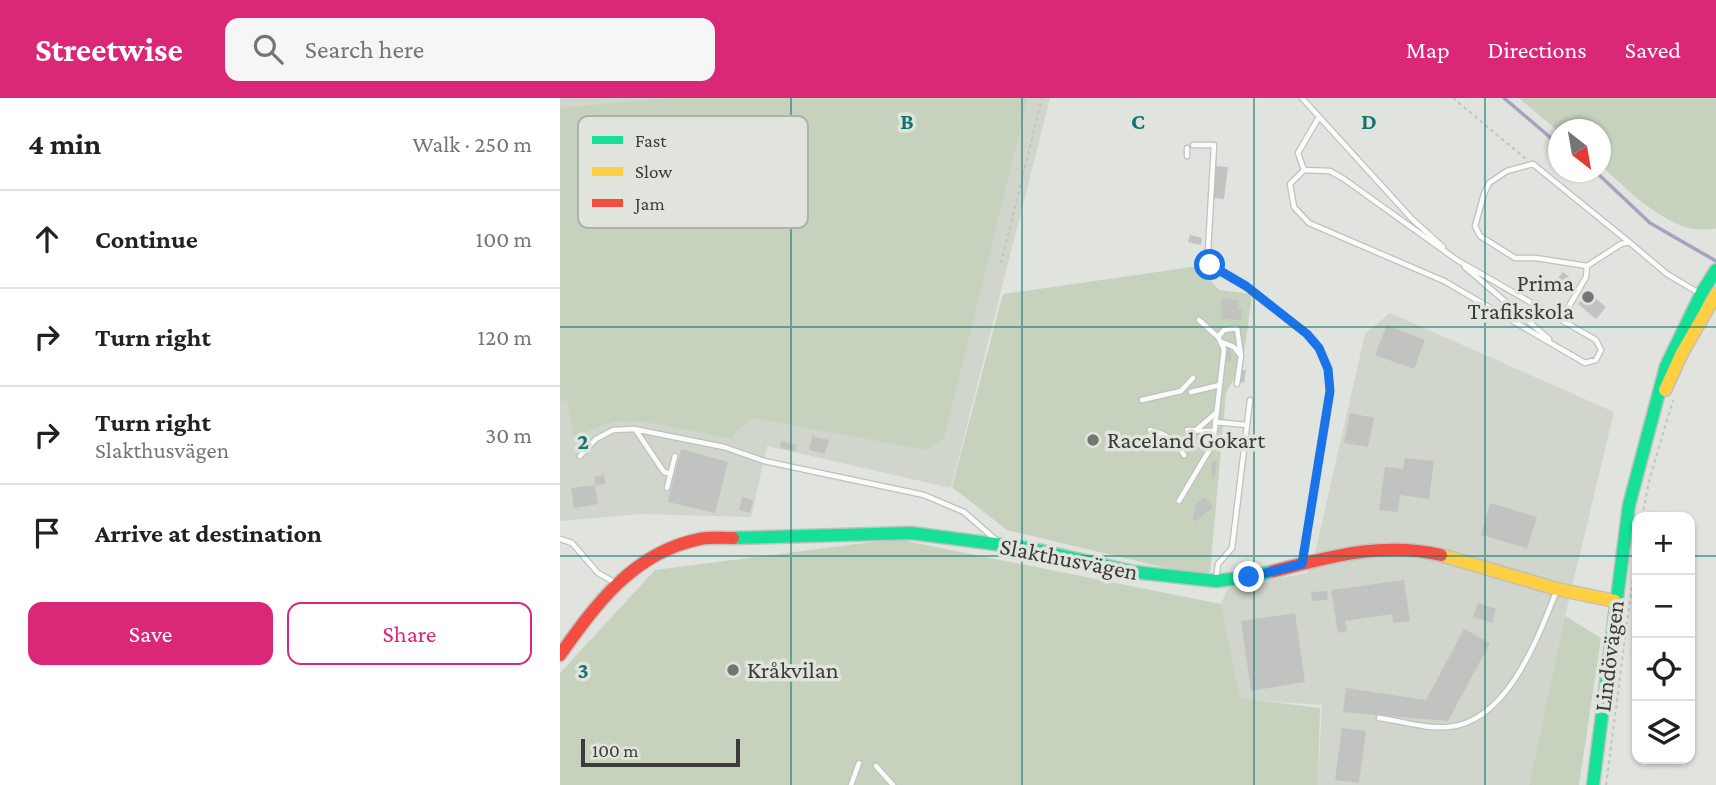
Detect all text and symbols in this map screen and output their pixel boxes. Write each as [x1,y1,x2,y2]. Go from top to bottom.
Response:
search box [225,18,715,81]
icon: search [249,30,287,68]
text: Streetwise [35,31,183,68]
text: Search here [305,35,424,64]
text: Map [1406,36,1450,63]
text: Directions [1488,36,1587,63]
text: Saved [1625,36,1681,63]
text: B [900,108,914,134]
text: C [1131,108,1145,134]
text: D [1361,108,1377,134]
legend [578,116,808,228]
north arrow [1548,119,1611,182]
text: 4 min [28,127,101,160]
text: Fast [635,130,667,151]
text: Walk · 250 m [412,131,532,157]
text: Slow [635,161,672,182]
text: Jam [633,193,665,214]
icon: ahead [28,220,66,258]
text: Continue [95,225,198,254]
text: 100 m [476,226,532,252]
route start [1194,249,1225,280]
place label: Prima Trafikskola [1468,269,1574,324]
marker: Prima Trafikskola [1580,289,1596,305]
icon: right [28,318,66,356]
text: Turn right [95,323,211,352]
text: 120 m [478,324,532,350]
text: Turn right [95,408,211,437]
icon: right [28,416,66,454]
text: 30 m [485,422,532,448]
place label: Raceland Gokart [1107,426,1266,453]
text: 2 [577,428,589,454]
marker: Raceland Gokart [1085,432,1101,448]
text: Slakthusvägen [95,437,229,463]
map controls [1632,512,1695,764]
button: + [1632,512,1695,575]
icon: arrive [28,514,66,552]
text: Arrive at destination [95,519,322,548]
street label: Slakthusvägen [998,532,1140,585]
route end [1233,561,1264,592]
button: − [1632,575,1695,638]
street label: Lindövägen [1588,598,1629,713]
button: Save [28,602,273,665]
button: Share [287,602,532,665]
button: locate [1632,638,1695,701]
place label: Kråkvilan [747,656,839,683]
text: 3 [577,657,589,683]
marker: Kråkvilan [725,662,741,678]
button: layers [1632,701,1695,764]
scale bar [581,736,740,768]
text: 100 m [592,740,639,761]

